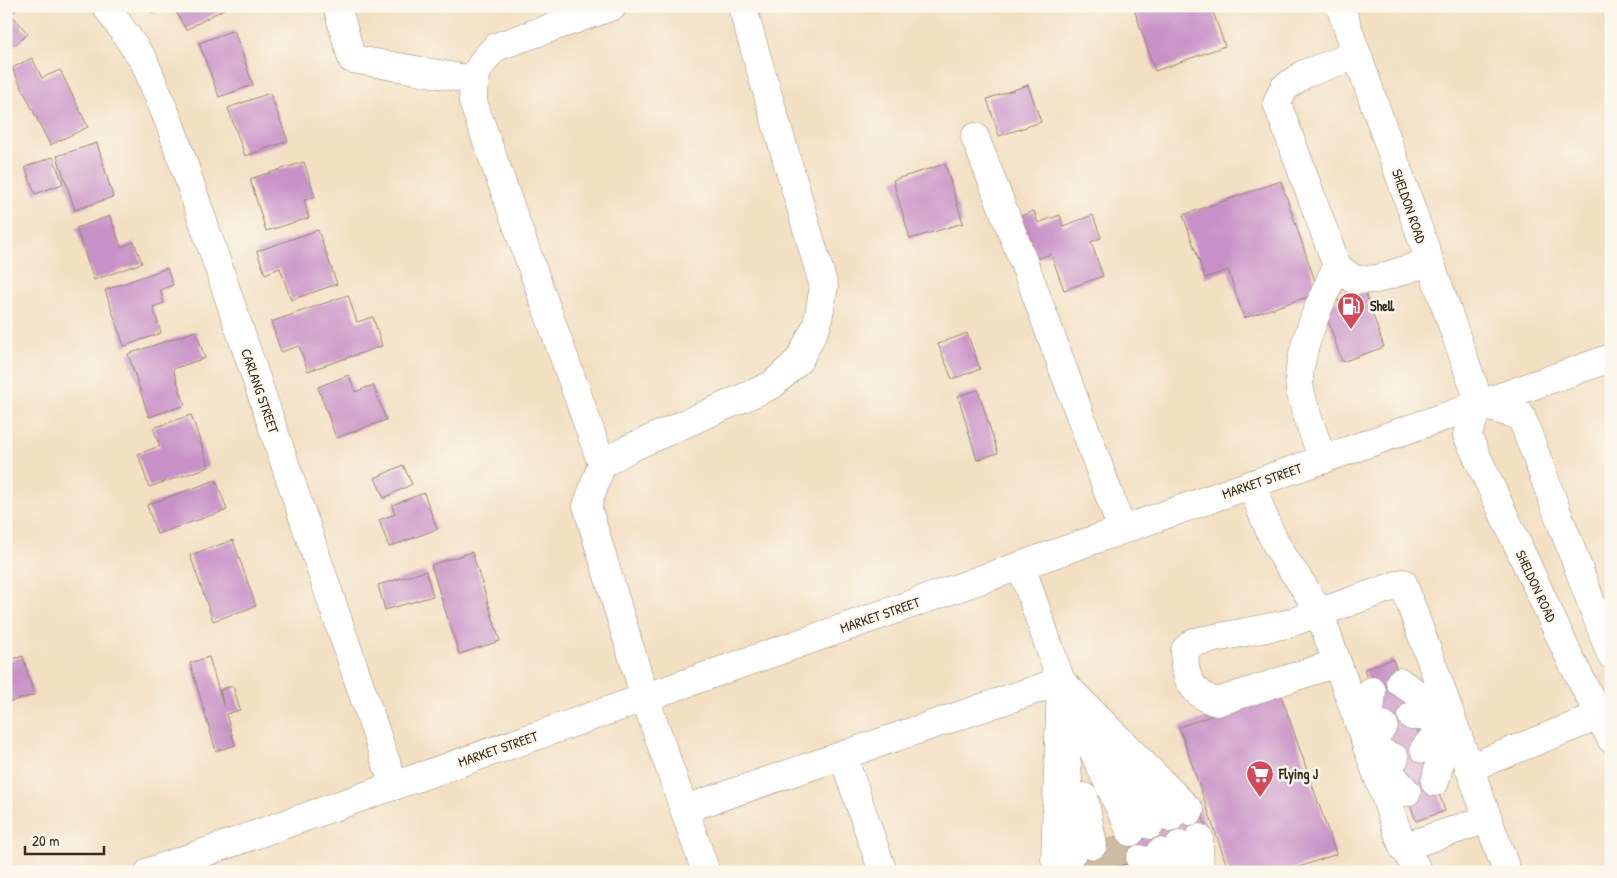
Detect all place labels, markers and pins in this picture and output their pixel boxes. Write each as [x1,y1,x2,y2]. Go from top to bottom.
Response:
fuel station icon: Shell [1336,291,1366,330]
place label: Shell [1370,296,1395,315]
supermarket icon: Flying J [1245,759,1275,798]
place label: Flying J [1278,764,1319,785]

